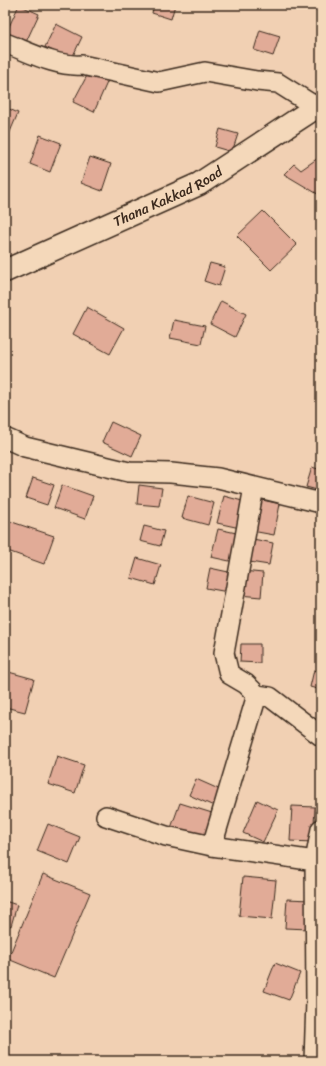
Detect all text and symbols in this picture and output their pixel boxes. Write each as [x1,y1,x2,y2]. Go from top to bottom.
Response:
street label: Thana Kakkad Road [109,159,229,234]

